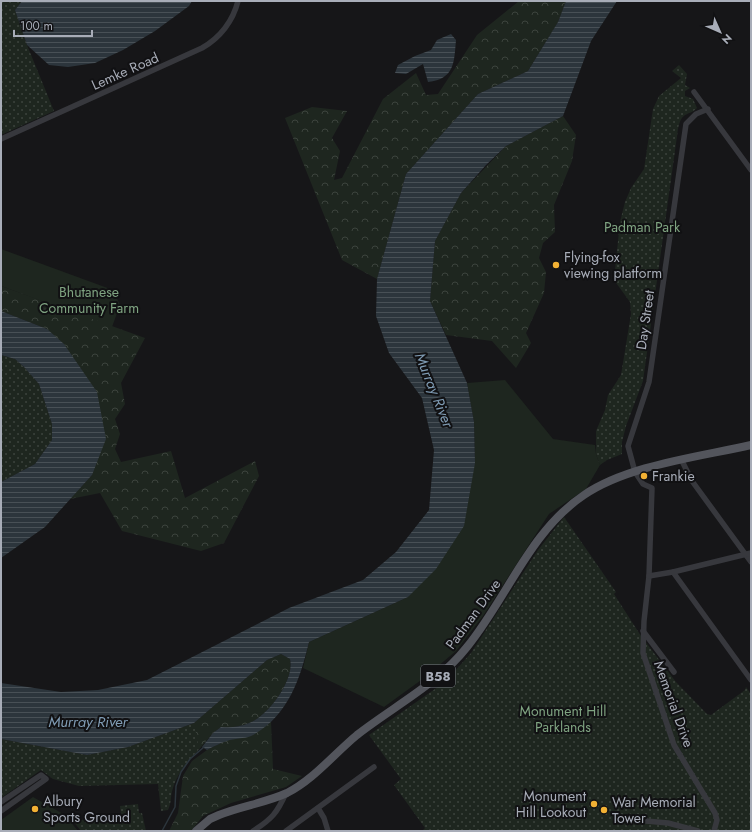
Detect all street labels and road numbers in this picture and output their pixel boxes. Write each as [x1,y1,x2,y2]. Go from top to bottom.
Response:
street label: Lemke Road [88,47,162,95]
street label: Day Street [631,288,659,351]
street label: Padman Drive [441,575,505,653]
street label: Memorial Drive [649,658,699,750]
road number: B58 [421,665,455,687]

